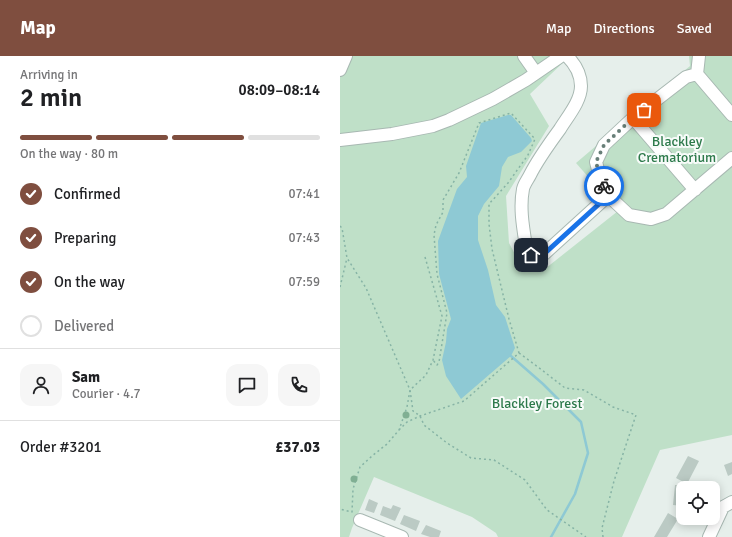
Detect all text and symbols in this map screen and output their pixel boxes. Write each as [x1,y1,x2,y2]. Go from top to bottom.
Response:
text: Map [20,16,56,40]
text: Map [546,20,572,37]
text: Directions [594,20,655,37]
text: Saved [677,20,712,37]
text: Arriving in [20,67,78,83]
text: 08:09–08:14 [239,81,320,99]
text: 2 min [20,82,82,114]
pin [627,93,661,127]
icon: bag [633,99,655,121]
park label: Blackley Crematorium [638,133,716,166]
text: On the way · 80 m [20,146,118,162]
courier [584,166,624,206]
icon: bike [593,175,615,197]
icon: check [20,183,42,205]
text: Confirmed [54,185,121,203]
text: 07:41 [288,186,320,202]
icon: check [20,227,42,249]
text: Preparing [54,229,117,247]
text: 07:43 [288,230,320,246]
pin [514,238,548,272]
icon: home [520,244,542,266]
icon: check [20,271,42,293]
text: On the way [54,273,125,291]
text: 07:59 [288,274,320,290]
text: Delivered [54,317,114,335]
button: person [20,364,62,406]
button: chat [226,364,268,406]
button: phone [278,364,320,406]
text: Sam [72,368,100,386]
text: Courier · 4.7 [72,386,141,402]
park label: Blackley Forest [492,395,582,412]
text: Order #3201 [20,438,102,456]
text: £37.03 [275,438,320,456]
map controls [676,481,720,525]
button: locate [676,481,720,525]

